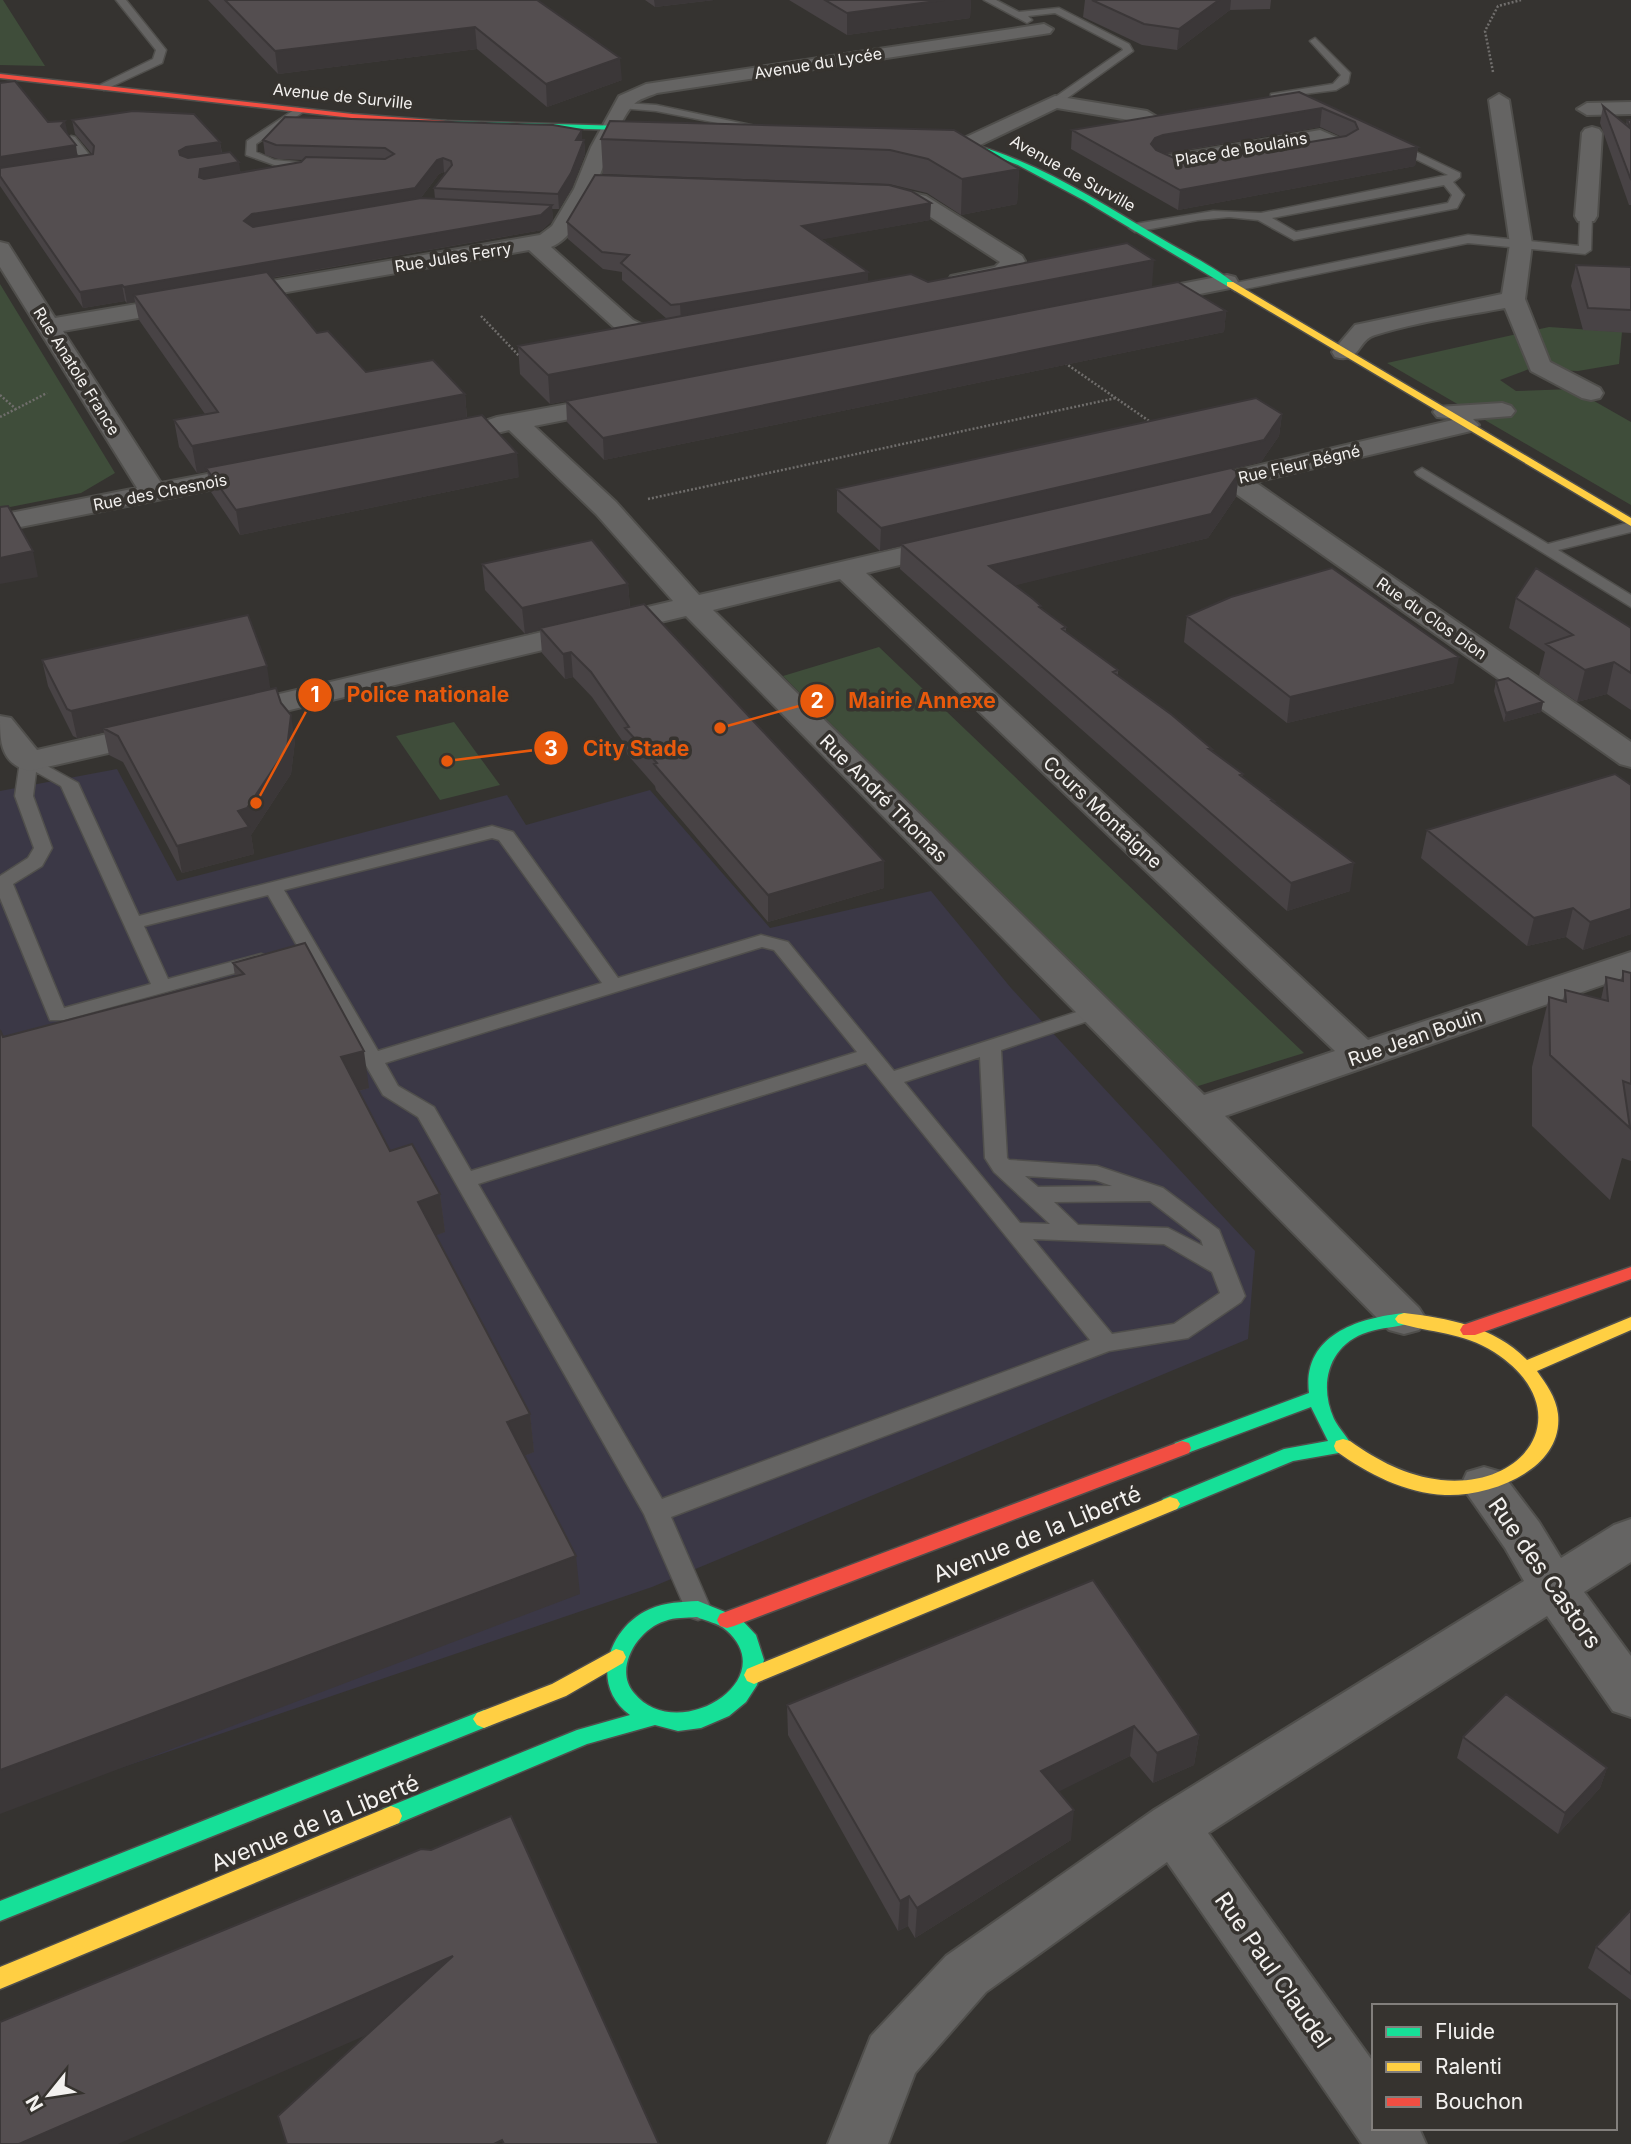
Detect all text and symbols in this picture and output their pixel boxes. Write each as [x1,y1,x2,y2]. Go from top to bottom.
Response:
street label: Avenue du Lycée [753,43,883,83]
street label: Avenue de Surville [272,79,414,113]
street label: Place de Boulains [1173,128,1309,170]
street label: Avenue de Surville [1007,130,1139,216]
street label: Rue Jules Ferry [393,238,513,276]
street label: Rue Anatole France [29,303,125,439]
street label: Rue Fleur Bégné [1236,440,1362,488]
street label: Rue des Chesnois [91,469,229,515]
street label: Rue du Clos Dion [1373,573,1491,663]
callout: Police nationale [298,674,523,716]
callout: Mairie Annexe [800,680,1010,722]
text: 1 [310,682,320,707]
text: Police nationale [347,682,509,707]
text: 2 [810,688,824,713]
text: Mairie Annexe [848,688,996,713]
callout: City Stade [533,727,703,769]
street label: Rue André Thomas [815,730,952,867]
text: 3 [544,736,558,761]
text: City Stade [583,736,689,761]
street label: Cours Montaigne [1038,751,1167,873]
street label: Rue Jean Bouin [1345,1004,1485,1071]
street label: Avenue de la Liberté [929,1479,1145,1589]
street label: Rue des Castors [1482,1492,1608,1654]
street label: Avenue de la Liberté [207,1768,423,1878]
street label: Rue Paul Claudel [1209,1887,1337,2053]
legend [1372,2004,1617,2130]
text: Fluide [1435,2019,1495,2044]
text: Ralenti [1435,2054,1502,2079]
north arrow [14,2060,84,2130]
text: Bouchon [1435,2089,1523,2114]
text: N [21,2091,48,2115]

